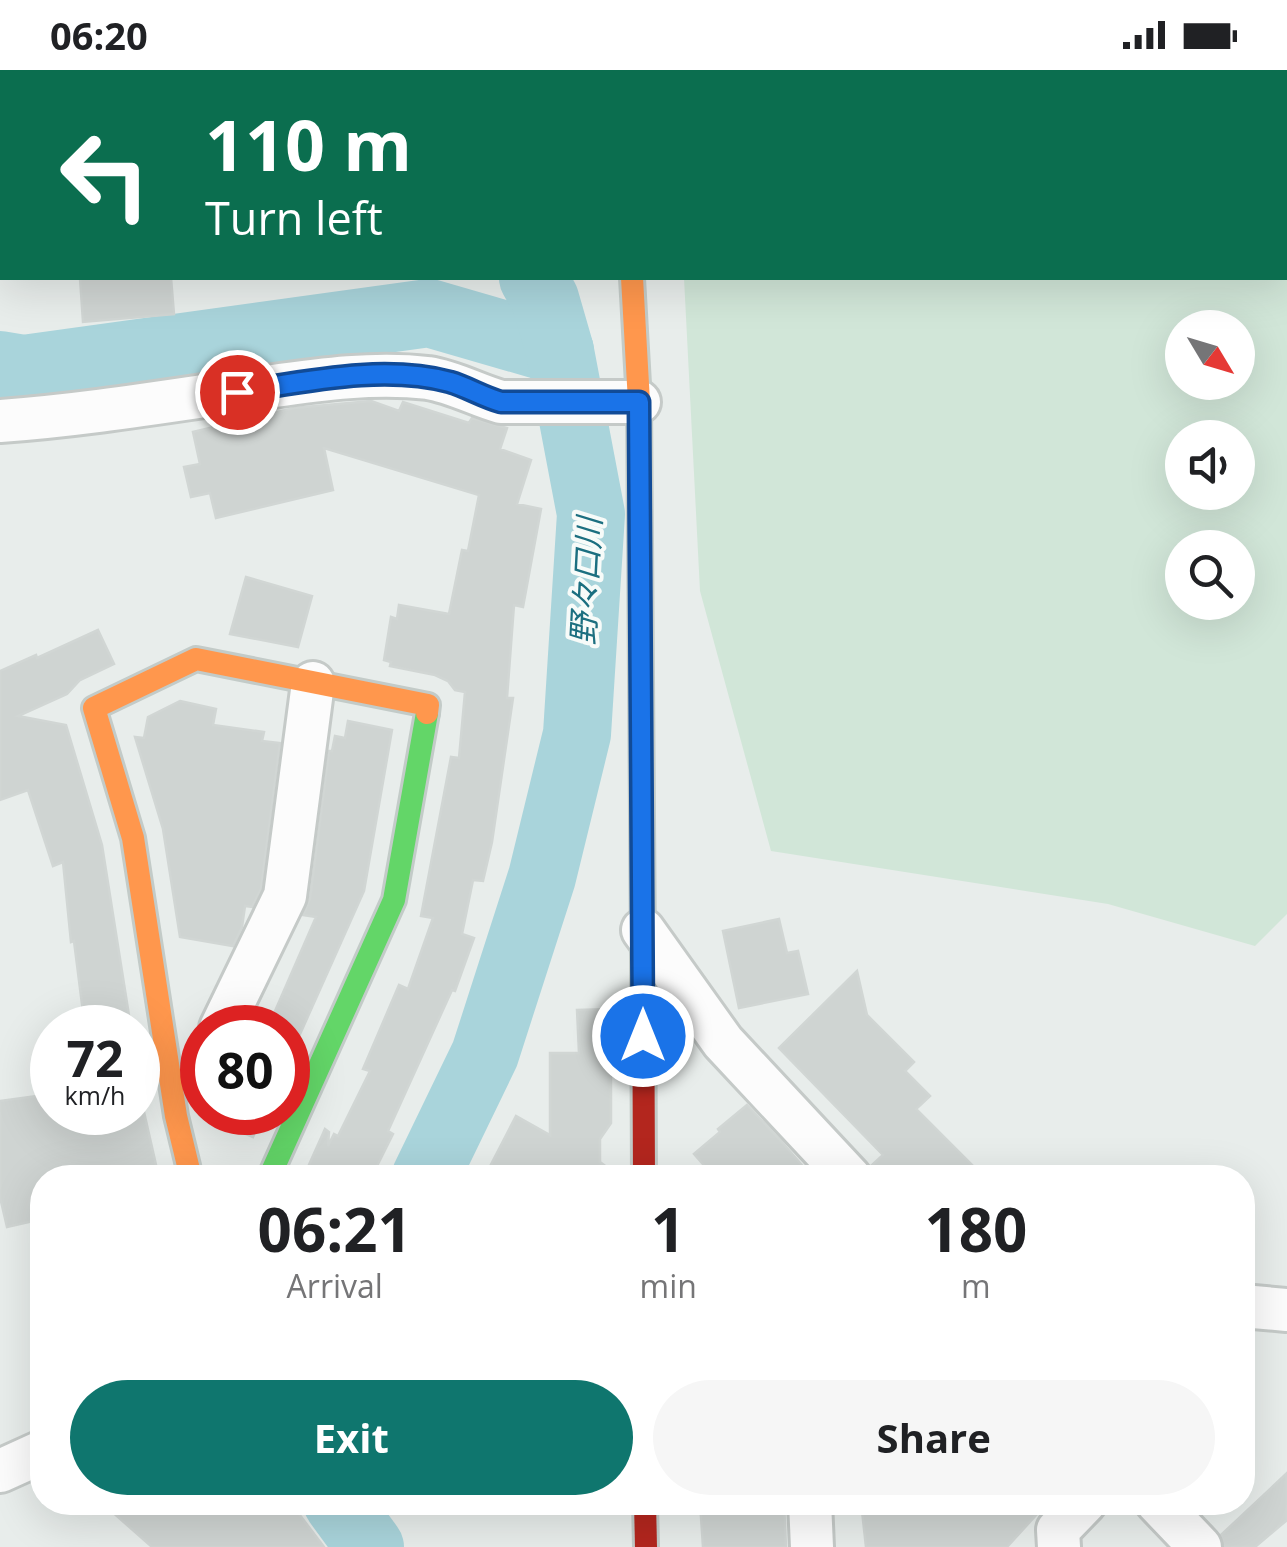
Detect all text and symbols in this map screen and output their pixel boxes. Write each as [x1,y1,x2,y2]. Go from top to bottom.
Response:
text: 06:20 [50,9,148,61]
text: 110 m [205,96,412,192]
icon: left [40,110,170,240]
text: Turn left [205,187,383,248]
north arrow [1165,310,1255,400]
map controls [1165,310,1255,620]
pin [195,350,280,435]
icon: arrive [210,365,265,420]
button: sound [1165,420,1255,510]
water label: 野々口川 [560,513,610,646]
button: search [1165,530,1255,620]
position arrow [591,984,695,1088]
speed limit sign: 80 [180,1005,310,1135]
text: 72 [66,1024,124,1092]
text: km/h [65,1078,125,1112]
text: 06:21 [258,1188,412,1270]
text: 1 [651,1188,685,1270]
text: 180 [924,1188,1027,1270]
text: Arrival [287,1264,383,1307]
text: min [640,1264,697,1307]
text: m [961,1264,991,1307]
button: Exit [70,1380,633,1495]
button: Share [653,1380,1215,1495]

